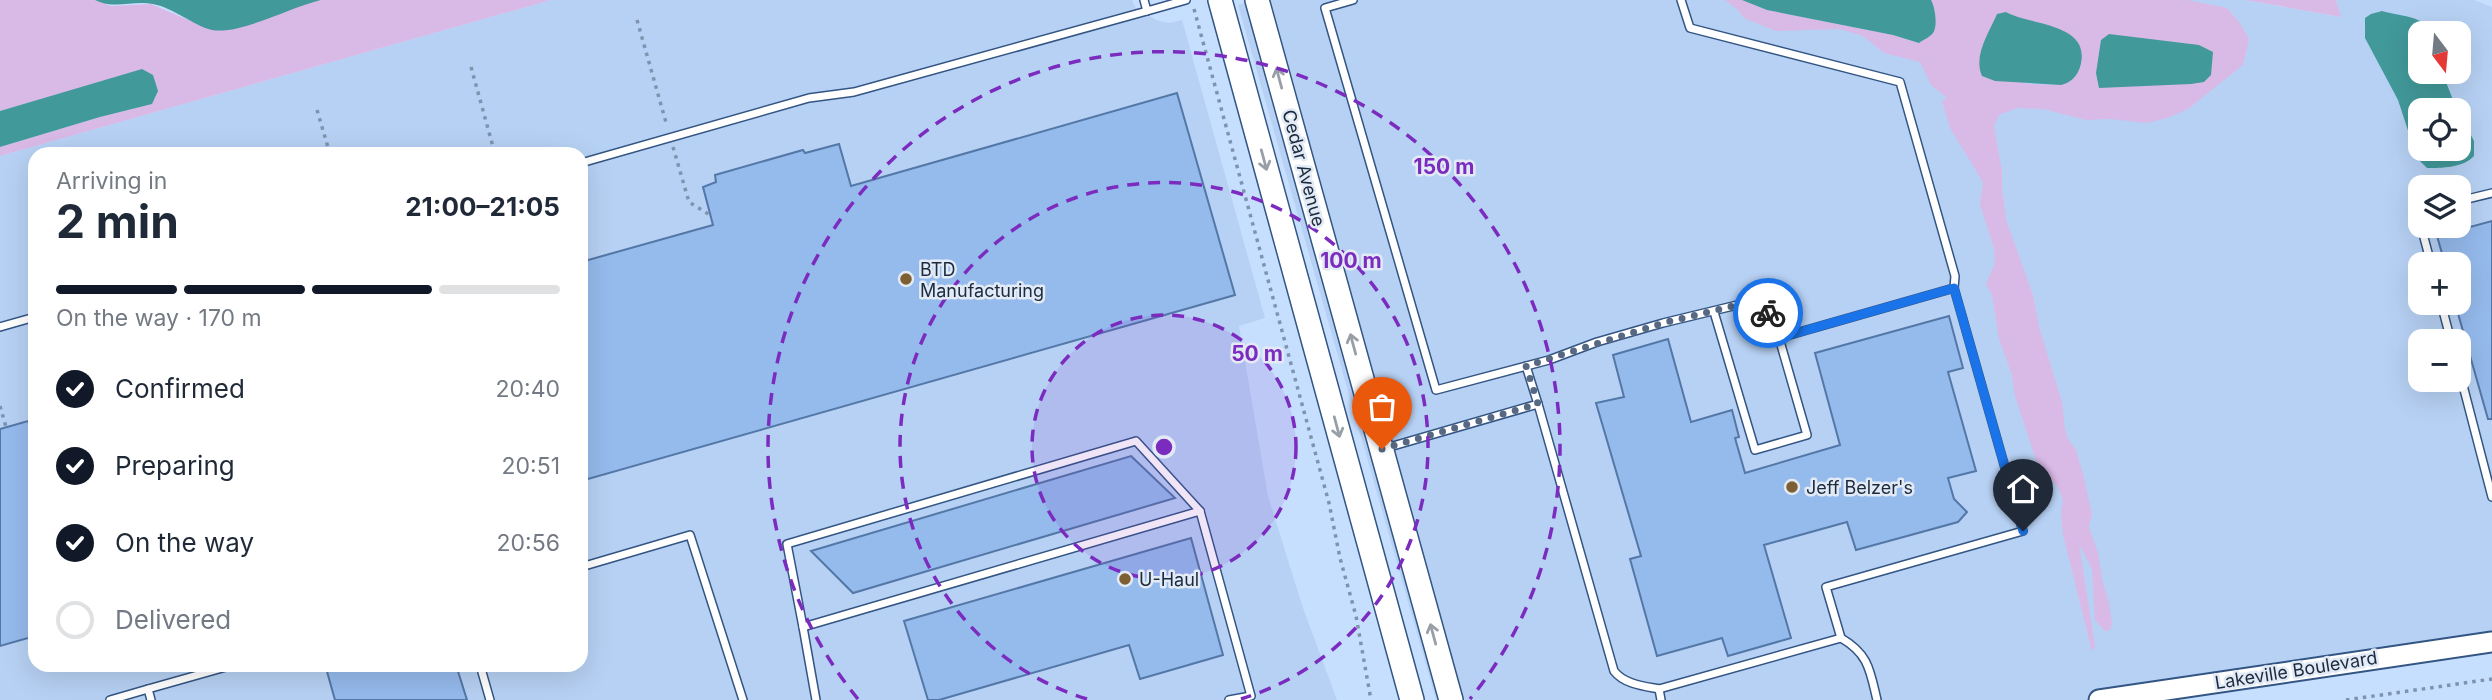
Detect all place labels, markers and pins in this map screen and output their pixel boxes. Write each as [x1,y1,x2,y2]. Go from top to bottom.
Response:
place label: BTD Manufacturing [920,259,1044,301]
marker: BTD Manufacturing [898,271,914,287]
pin [1352,377,1412,449]
centre of rings [1152,435,1176,459]
pin [1993,459,2053,531]
place label: Jeff Belzer's [1806,477,1913,498]
marker: Jeff Belzer's [1784,479,1800,495]
place label: U-Haul [1139,569,1199,590]
marker: U-Haul [1117,571,1133,587]

